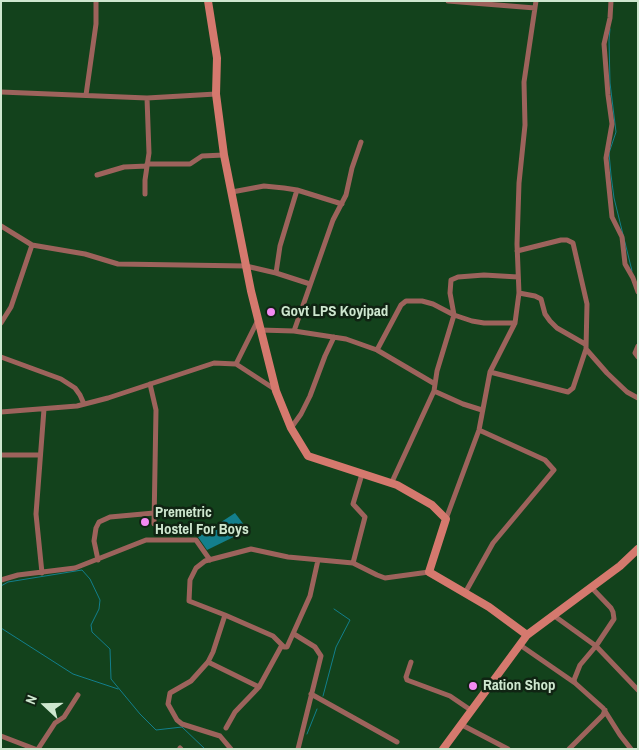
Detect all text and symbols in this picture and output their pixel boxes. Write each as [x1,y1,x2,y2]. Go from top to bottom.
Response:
place label: Govt LPS Koyipad [281,303,388,321]
marker: Govt LPS Koyipad [265,306,277,318]
place label: Premetric Hostel For Boys [155,504,249,539]
marker: Premetric Hostel For Boys [139,516,151,528]
place label: Ration Shop [483,677,555,695]
north arrow [20,680,70,730]
marker: Ration Shop [467,680,479,692]
text: N [21,693,41,707]

